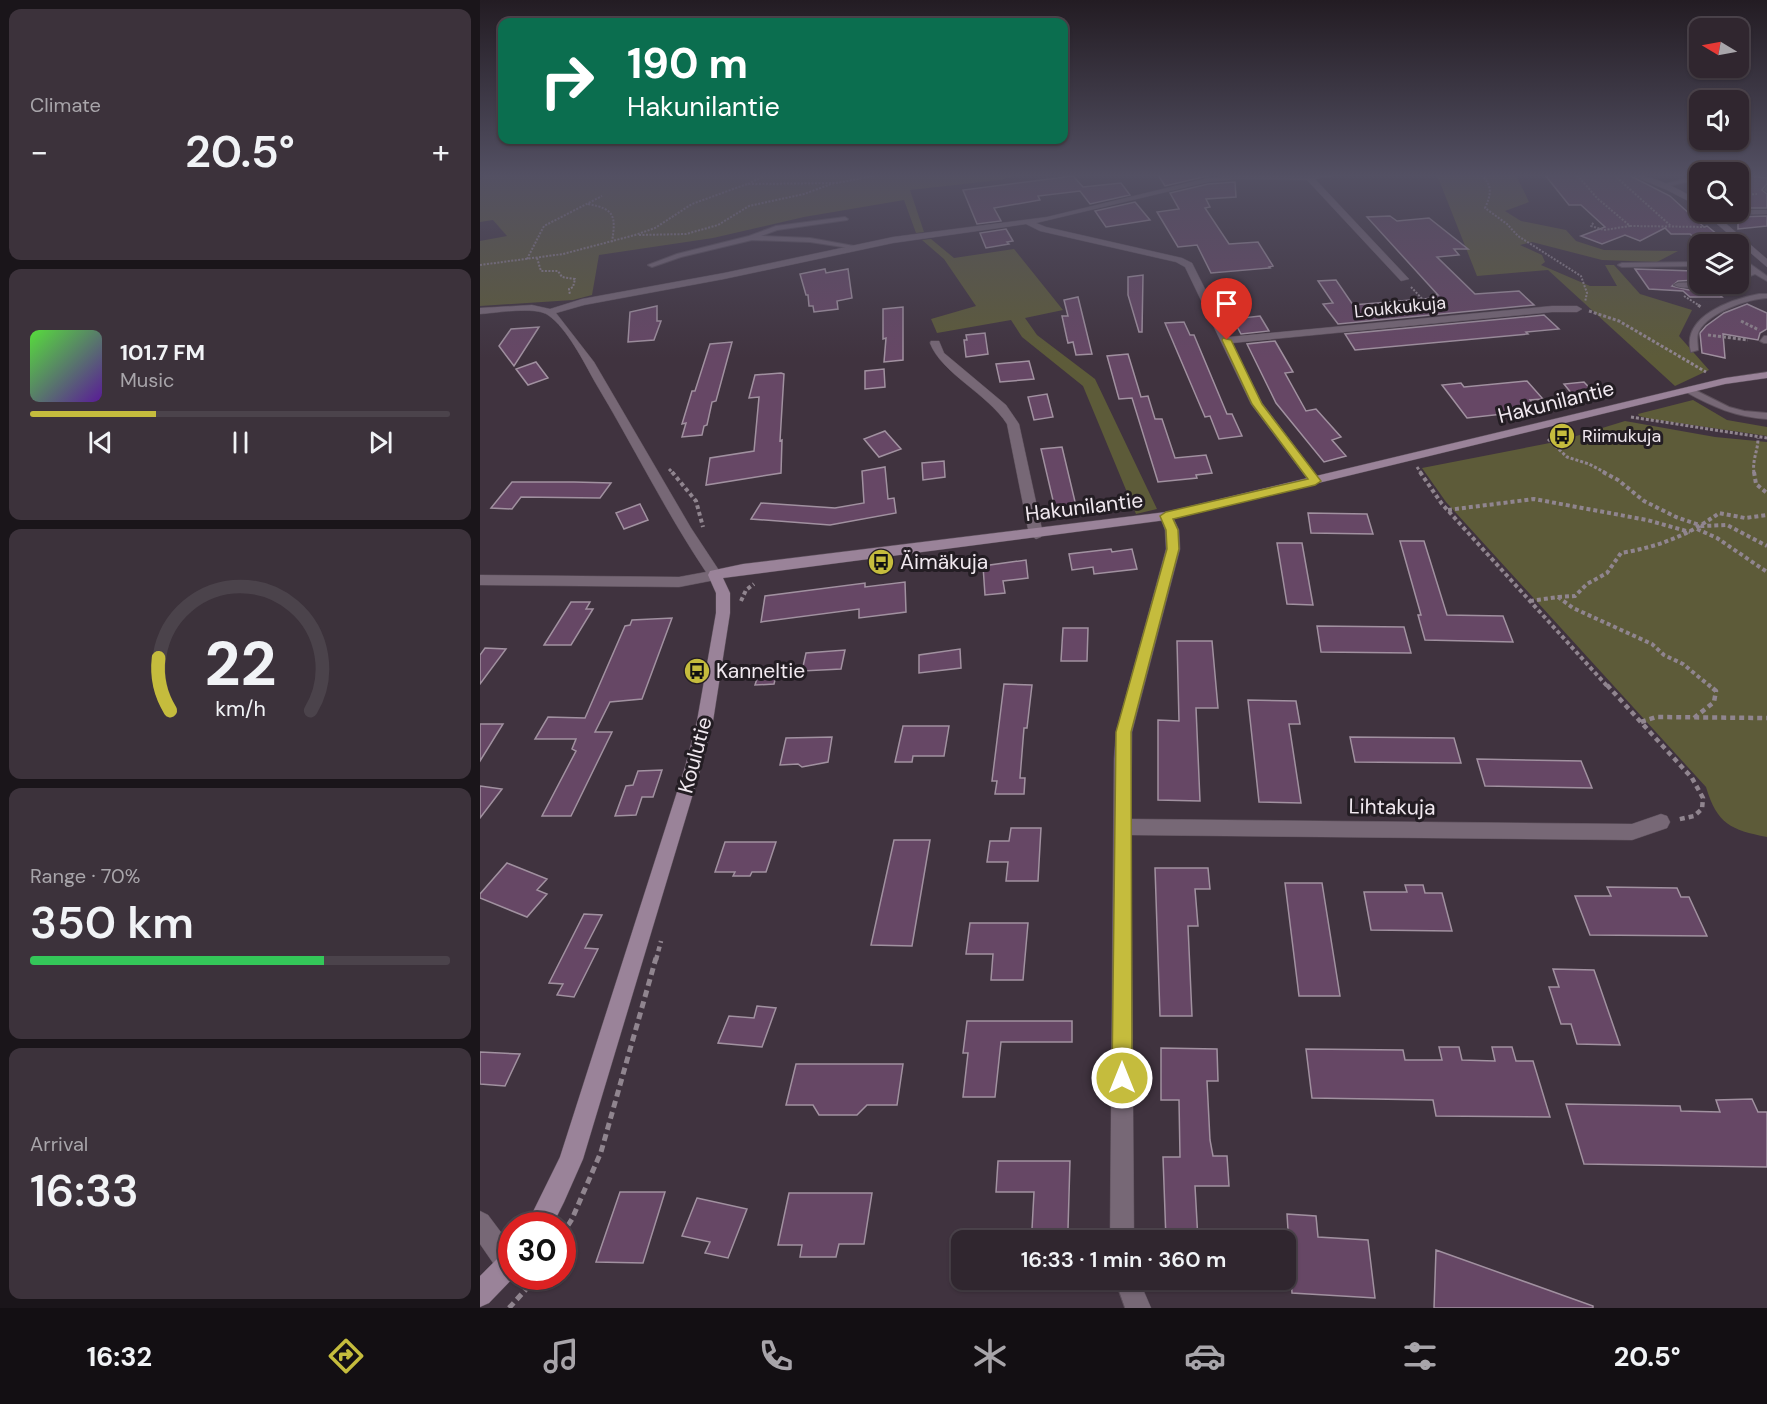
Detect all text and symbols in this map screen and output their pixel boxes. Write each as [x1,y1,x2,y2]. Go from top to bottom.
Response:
north arrow [1689,18,1749,78]
map controls [1689,18,1749,294]
text: 190 m [627,36,748,91]
icon: right [528,42,606,120]
text: Hakunilantie [627,89,780,124]
button: sound [1689,90,1749,150]
text: Climate [30,92,101,118]
text: 20.5° [185,122,295,181]
text: − [30,130,48,173]
text: + [432,130,450,173]
button: search [1689,162,1749,222]
button: layers [1689,234,1749,294]
pin [1201,278,1252,340]
icon: arrive [1210,287,1243,320]
street label: Loukkukuja [1353,290,1447,324]
text: 101.7 FM [120,338,205,367]
text: Music [120,367,175,393]
street label: Hakunilantie [1495,374,1617,430]
bus stop icon: Riimukuja [1547,421,1577,451]
place label: Riimukuja [1582,424,1661,448]
icon: previous [84,426,117,459]
icon: pause [224,426,257,459]
icon: next [364,426,397,459]
street label: Hakunilantie [1023,486,1145,528]
bus stop icon: Äimäkuja [866,547,896,577]
place label: Äimäkuja [900,548,988,576]
text: 22 [204,623,276,704]
bus stop icon: Kanneltie [682,656,712,686]
place label: Kanneltie [716,657,805,685]
text: km/h [215,695,265,723]
street label: Koulutie [671,714,719,796]
street label: Lihtakuja [1348,792,1436,822]
text: Range · 70% [30,863,140,889]
text: 350 km [30,893,194,952]
position arrow [1090,1046,1154,1110]
text: Arrival [30,1131,88,1157]
text: 16:33 [30,1161,139,1220]
speed limit sign: 30 [498,1212,576,1290]
text: 16:33 · 1 min · 360 m [1021,1245,1226,1274]
icon: directions [325,1335,367,1377]
icon: music [540,1335,582,1377]
icon: phone [755,1335,797,1377]
icon: climate [969,1335,1011,1377]
icon: car [1184,1335,1226,1377]
icon: filters [1399,1335,1441,1377]
text: 16:32 [86,1339,152,1374]
text: 20.5° [1614,1339,1681,1374]

